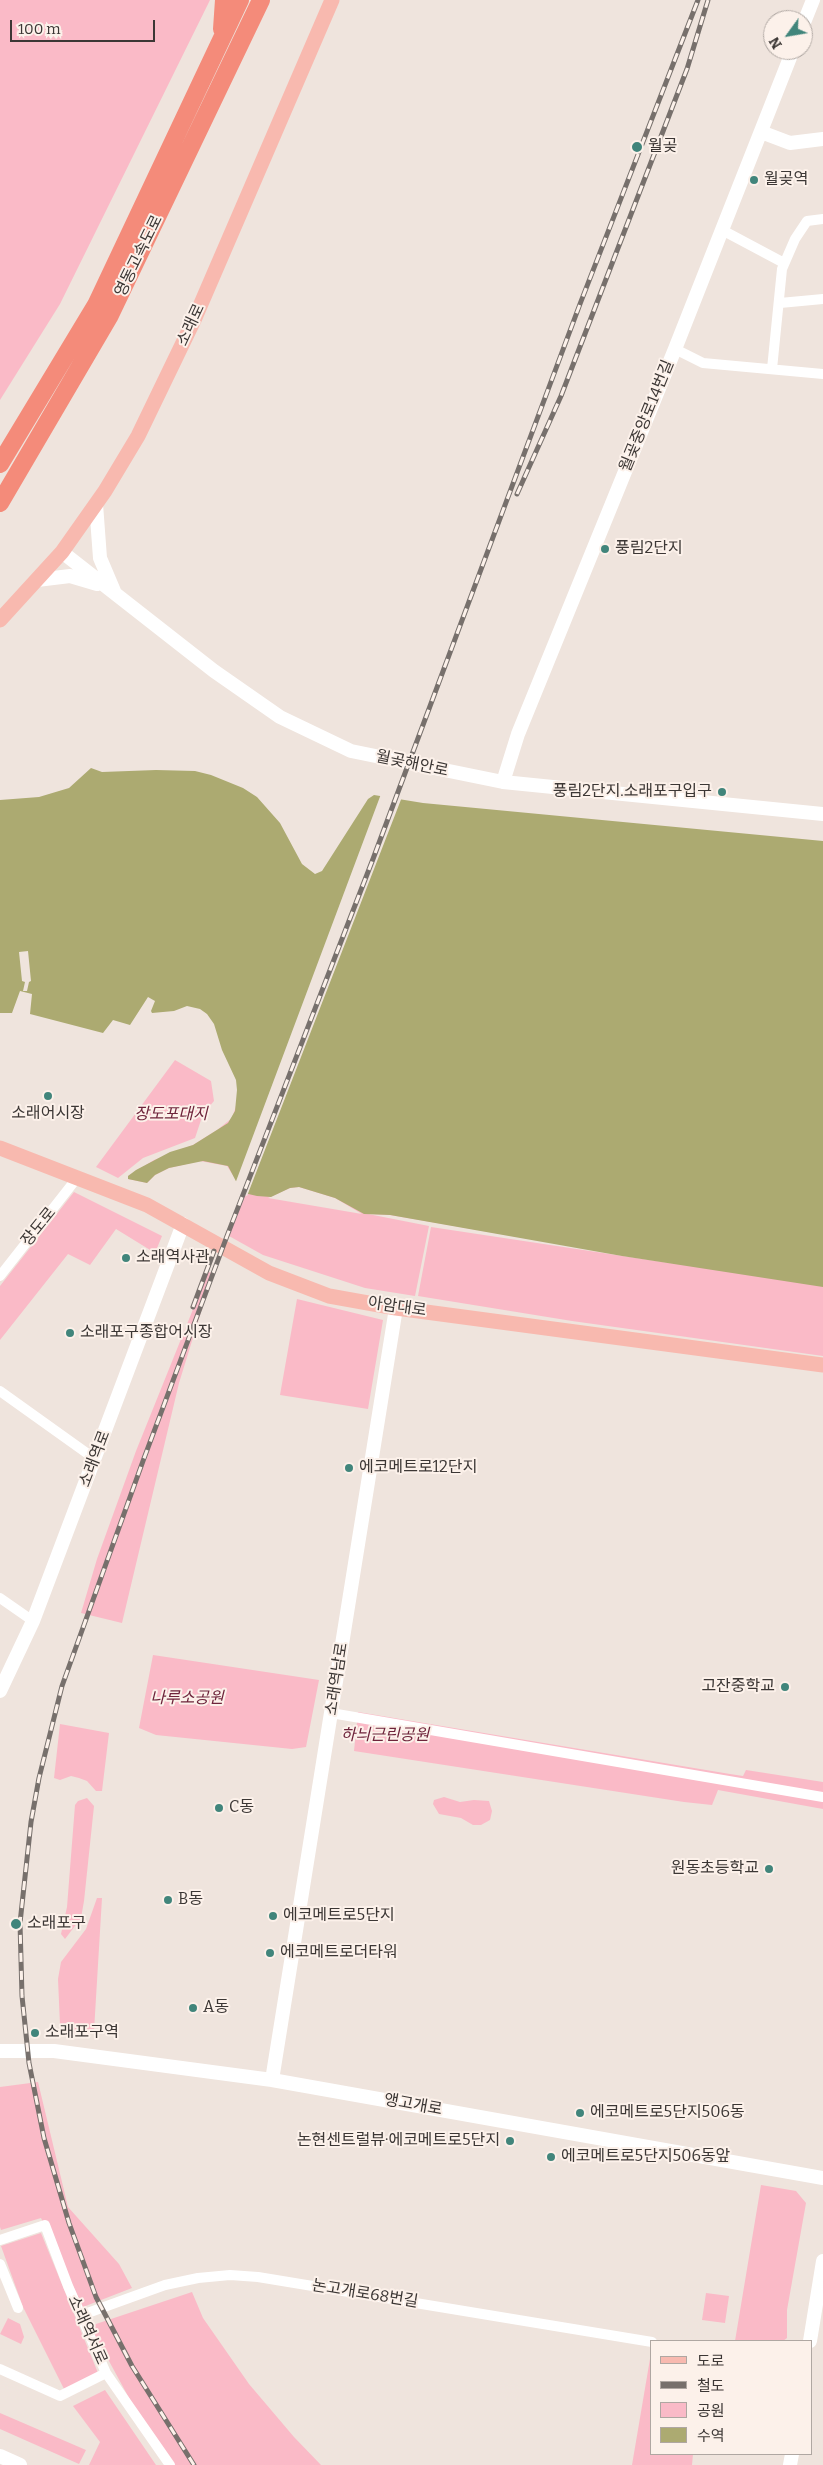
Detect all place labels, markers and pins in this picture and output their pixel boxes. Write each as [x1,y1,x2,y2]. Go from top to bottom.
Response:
place label: 월곶 [648,137,677,157]
marker: 월곶 [630,140,644,154]
place label: 월곶역 [764,170,808,190]
marker: 월곶역 [748,174,760,186]
place label: 풍림2단지 [615,539,683,559]
marker: 풍림2단지 [599,543,611,555]
place label: 풍림2단지.소래포구입구 [553,782,712,802]
marker: 풍림2단지.소래포구입구 [716,786,728,798]
marker: 소래어시장 [42,1090,54,1102]
place label: 소래어시장 [11,1104,85,1124]
place label: 소래역사관 [136,1248,210,1268]
marker: 소래역사관 [120,1252,132,1264]
place label: 소래포구종합어시장 [80,1323,212,1343]
marker: 소래포구종합어시장 [64,1327,76,1339]
place label: 에코메트로12단지 [359,1458,477,1478]
marker: 에코메트로12단지 [343,1462,355,1474]
place label: 고잔중학교 [701,1677,775,1697]
marker: 고잔중학교 [779,1681,791,1693]
place label: C동 [229,1798,254,1818]
marker: C동 [213,1802,225,1814]
place label: 원동초등학교 [671,1859,759,1879]
marker: 원동초등학교 [763,1863,775,1875]
place label: B동 [178,1890,203,1910]
marker: B동 [162,1894,174,1906]
place label: 에코메트로5단지 [283,1906,395,1926]
marker: 에코메트로5단지 [267,1910,279,1922]
place label: 소래포구 [27,1914,86,1934]
marker: 소래포구 [9,1917,23,1931]
place label: 에코메트로더타워 [280,1943,398,1963]
marker: 에코메트로더타워 [264,1947,276,1959]
place label: A동 [203,1998,229,2018]
marker: A동 [187,2002,199,2014]
place label: 소래포구역 [45,2023,119,2043]
marker: 소래포구역 [29,2027,41,2039]
place label: 에코메트로5단지506동 [590,2103,744,2123]
marker: 에코메트로5단지506동 [574,2107,586,2119]
place label: 논현센트럴뷰·에코메트로5단지 [297,2131,500,2151]
marker: 논현센트럴뷰·에코메트로5단지 [504,2135,516,2147]
place label: 에코메트로5단지506동앞 [561,2147,730,2167]
marker: 에코메트로5단지506동앞 [545,2151,557,2163]

